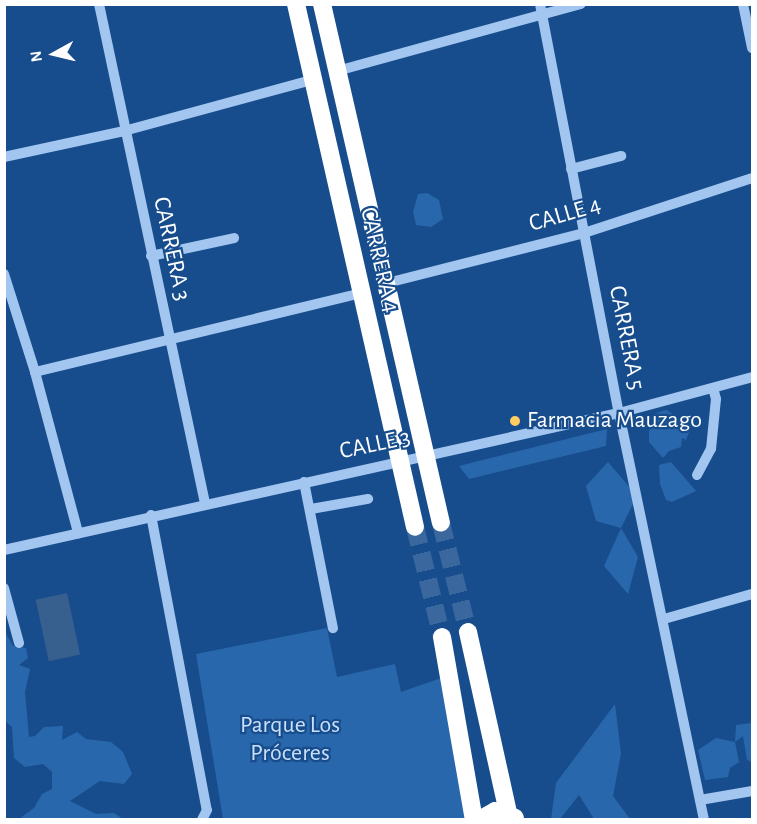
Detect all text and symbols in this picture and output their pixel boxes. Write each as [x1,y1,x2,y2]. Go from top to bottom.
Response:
north arrow [24,24,84,84]
text: N [27,50,45,63]
street label: CALLE 4 [526,191,604,239]
street label: CARRERA 3 [146,194,196,304]
street label: CARRERA 4 [353,205,405,315]
street label: CARRERA 5 [602,283,650,393]
place label: Farmacia Mauzago [527,407,702,435]
marker: Farmacia Mauzago [508,414,522,428]
street label: CALLE 3 [337,423,413,467]
park label: Parque Los Próceres [240,712,340,768]

